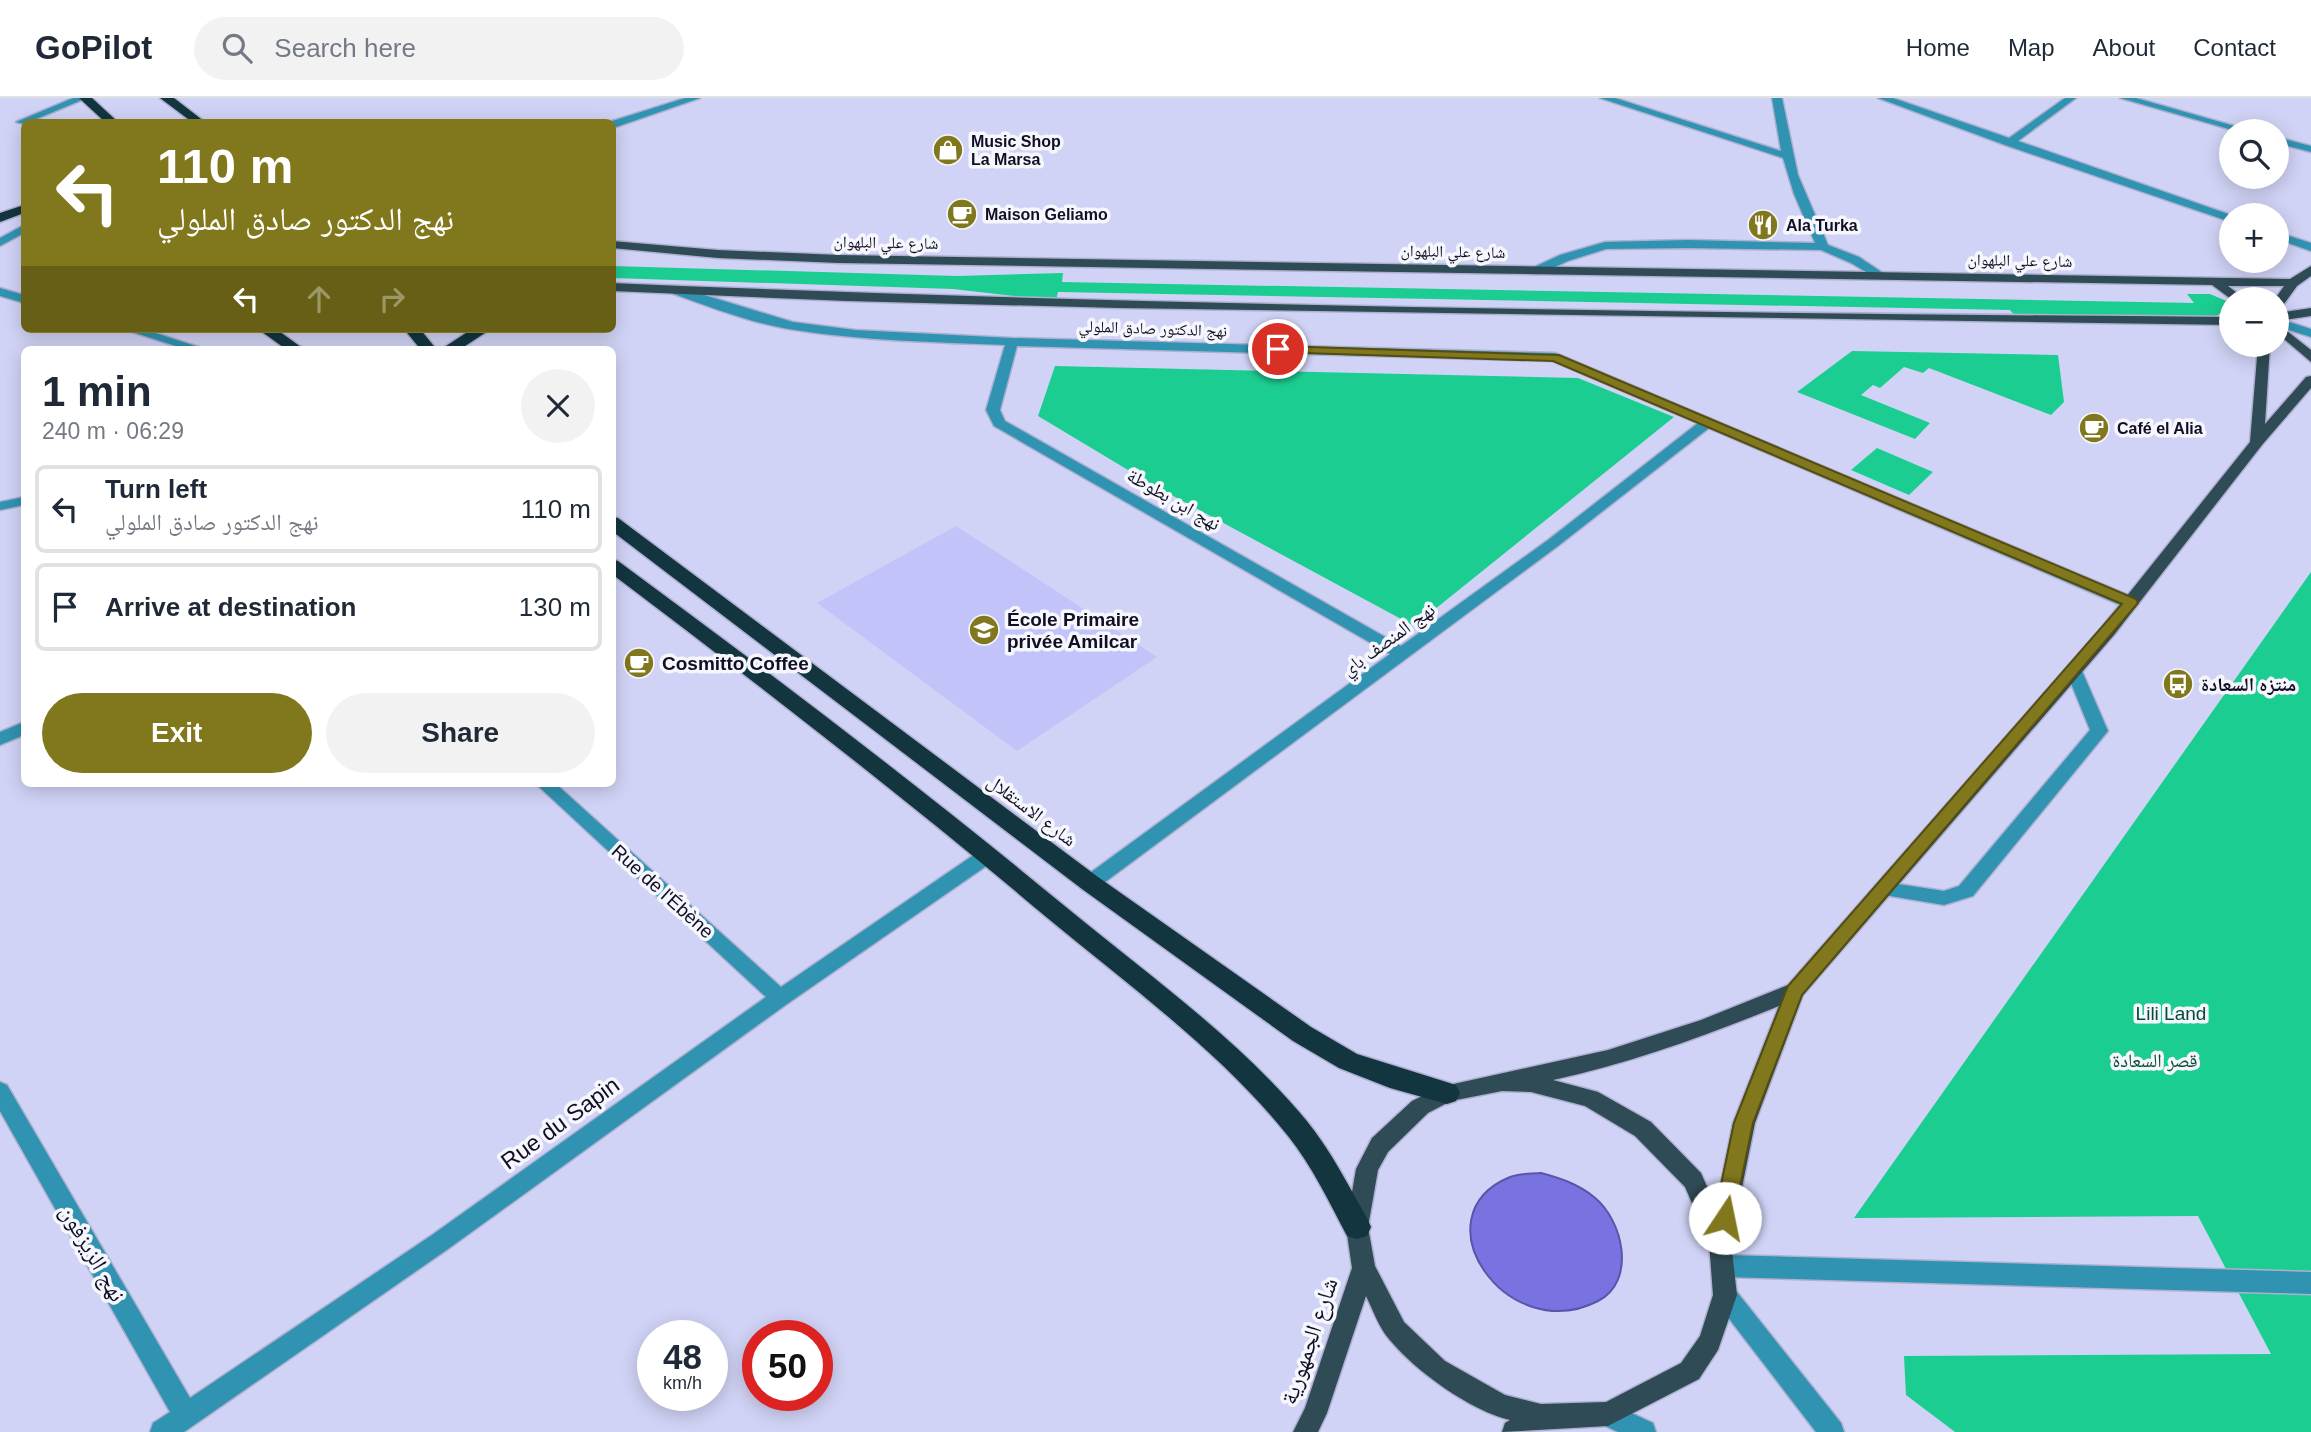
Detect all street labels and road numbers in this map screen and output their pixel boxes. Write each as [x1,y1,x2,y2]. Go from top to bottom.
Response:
street label: شارع علي البلهوان [833,233,939,256]
street label: شارع علي البلهوان [1400,242,1506,265]
street label: شارع علي البلهوان [1967,251,2073,274]
street label: نهج الدكتور صادق الملولي [1078,317,1228,344]
street label: نهج ابن بطوطة [1123,464,1224,536]
street label: نهج المنصف باي [1338,599,1442,684]
street label: شارع الاستقلال [983,770,1080,851]
street label: Rue de l'Ébène [608,840,718,942]
street label: Rue du Sapin [496,1072,624,1174]
street label: نهج الزيزفون [53,1200,131,1307]
street label: شارع الجمهورية [1275,1274,1345,1408]

